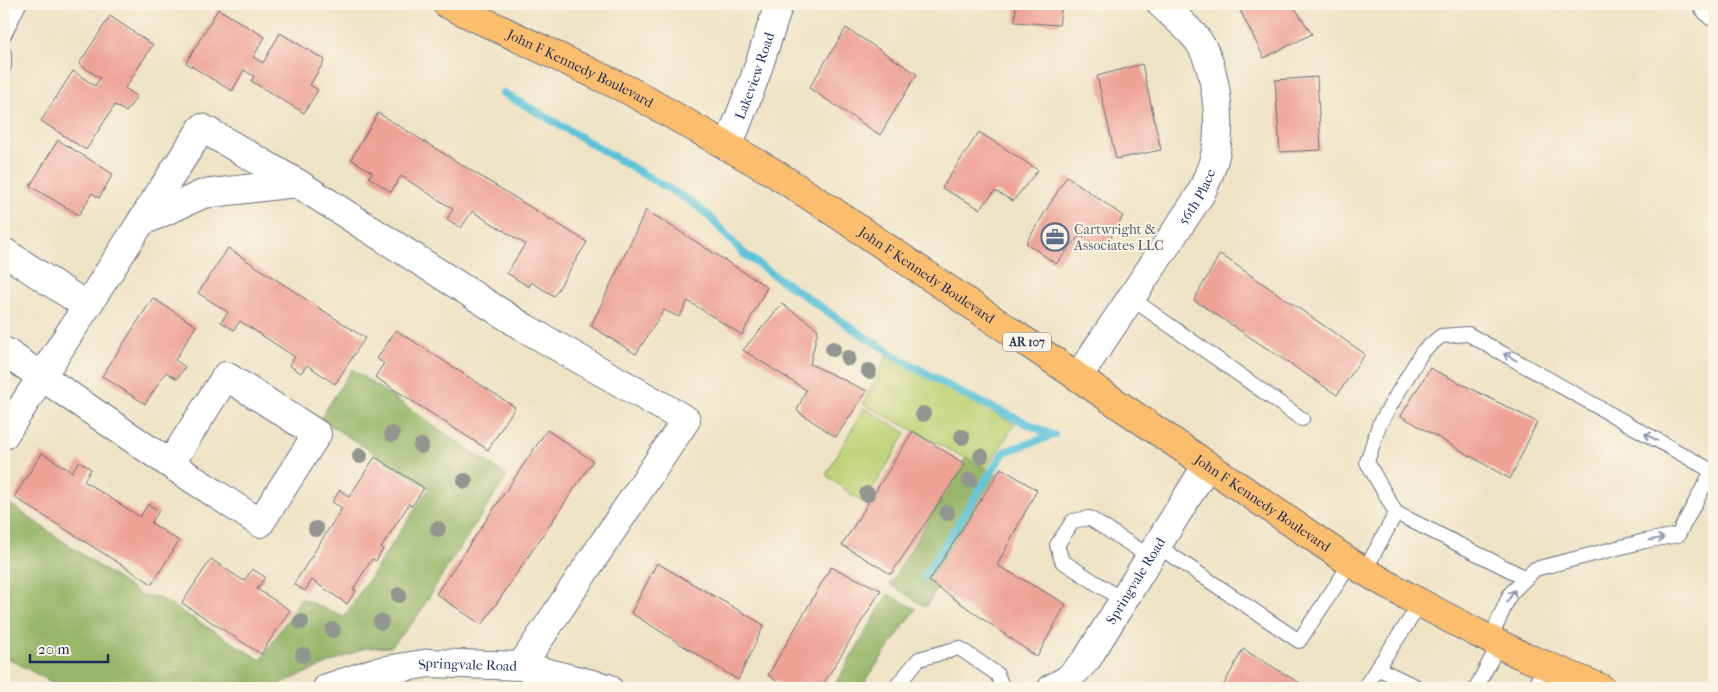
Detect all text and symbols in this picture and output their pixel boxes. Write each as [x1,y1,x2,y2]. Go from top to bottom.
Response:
street label: John F Kennedy Boulevard [503,25,657,111]
street label: Lakeview Road [731,30,778,122]
street label: 56th Place [1174,167,1219,228]
place label: Cartwright & Associates LLC [1073,221,1164,254]
street label: John F Kennedy Boulevard [855,222,999,327]
office icon: Cartwright & Associates LLC [1040,222,1070,252]
road number: AR 107 [1003,332,1051,352]
one-way arrow [1503,352,1518,362]
one-way arrow [1645,432,1659,442]
street label: John F Kennedy Boulevard [1191,450,1334,555]
one-way arrow [1649,533,1665,543]
street label: Springvale Road [1102,534,1169,627]
one-way arrow [1506,589,1516,603]
scale bar [30,632,108,664]
text: 20 m [38,640,70,658]
street label: Springvale Road [417,654,518,674]

